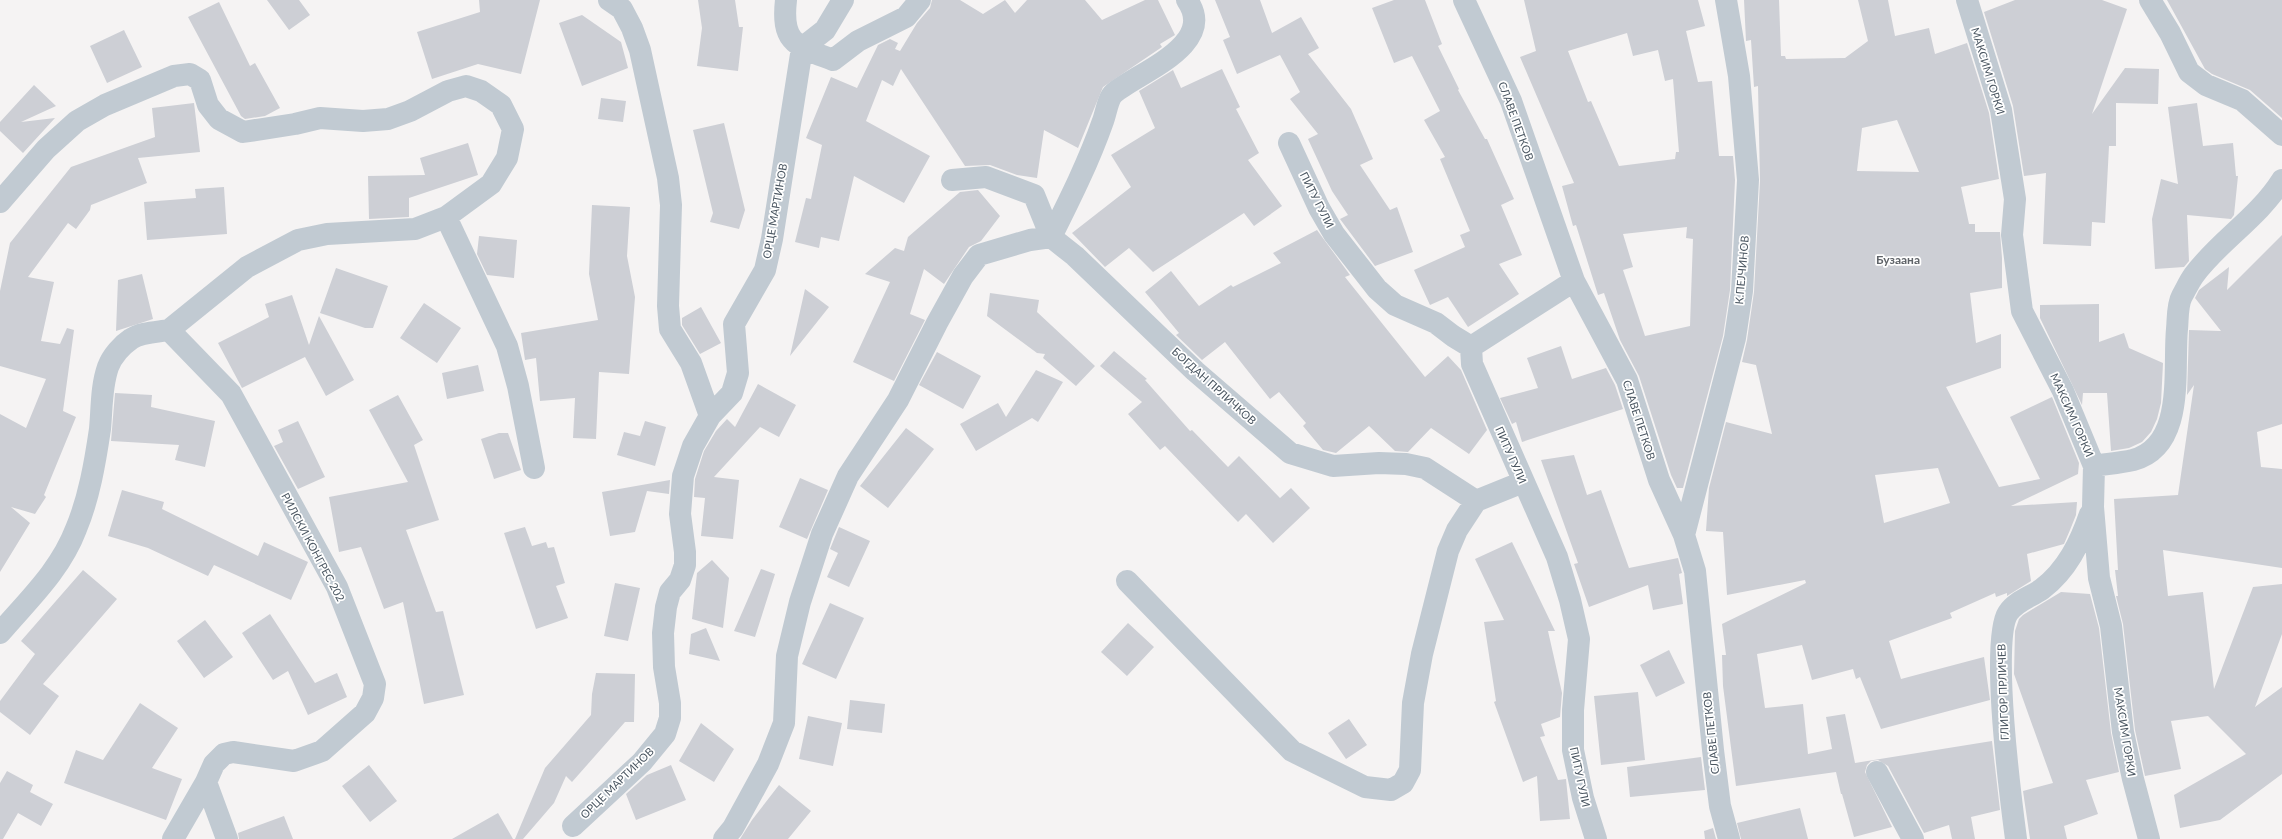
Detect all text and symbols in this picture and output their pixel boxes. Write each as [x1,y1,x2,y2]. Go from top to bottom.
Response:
street label: МАКСИМ ГОРКИ [1969,26,2008,116]
street label: СЛАВЕ ПЕТКОВ [1496,80,1537,162]
street label: ОРЦЕ МАРТИНОВ [760,162,789,260]
street label: ПИТУ ГУЛИ [1298,170,1337,230]
street label: К.ПЕЈЧИНОВ [1732,235,1751,305]
district label: Бузаана [1876,252,1920,267]
street label: БОГДАН ПРЛИЧКОВ [1170,344,1259,427]
street label: МАКСИМ ГОРКИ [2048,371,2097,459]
street label: СЛАВЕ ПЕТКОВ [1620,378,1658,461]
street label: ПИТУ ГУЛИ [1493,424,1530,485]
street label: РИЛСКИ КОНГРЕС 202 [279,490,348,603]
street label: ГЛИГОР ПРЛИЧЕВ [1994,644,2011,740]
street label: МАКСИМ ГОРКИ [2112,686,2139,777]
street label: СЛАВЕ ПЕТКОВ [1700,691,1721,775]
street label: ОРЦЕ МАРТИНОВ [577,744,656,821]
street label: ПИТУ ГУЛИ [1568,746,1593,808]

